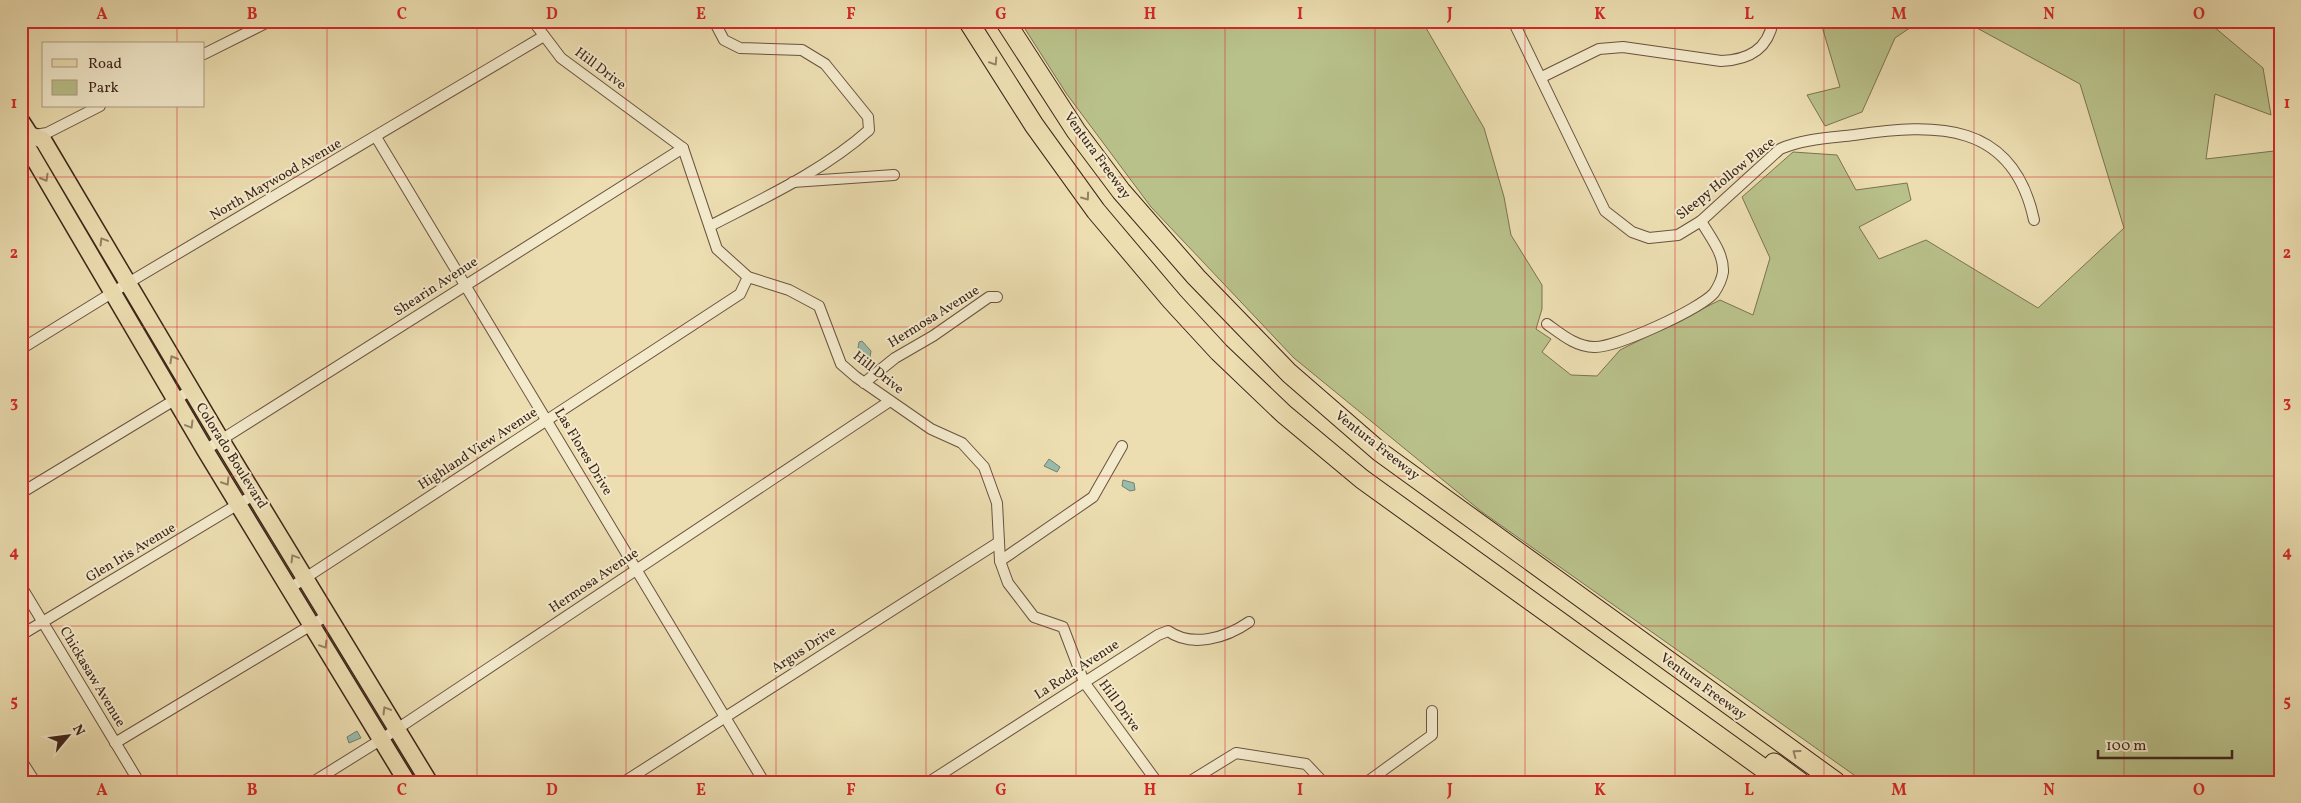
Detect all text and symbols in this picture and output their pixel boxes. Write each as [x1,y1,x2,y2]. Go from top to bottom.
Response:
text: A [96,4,108,26]
text: B [247,4,258,26]
text: C [397,4,407,26]
text: D [546,4,558,26]
text: E [696,4,706,26]
text: F [846,4,856,26]
text: G [995,4,1007,26]
text: H [1144,4,1156,26]
text: I [1297,4,1303,26]
text: J [1446,4,1453,26]
text: K [1594,4,1606,26]
text: L [1744,4,1754,26]
text: M [1891,4,1907,26]
text: N [2043,4,2055,26]
text: O [2193,4,2205,26]
legend [42,42,205,108]
street label: Hill Drive [570,43,630,95]
text: Road [88,54,122,75]
one-way arrow [988,57,997,66]
text: Park [88,78,119,99]
text: 1 [11,93,17,115]
text: 1 [2284,93,2290,115]
street label: Ventura Freeway [1059,109,1135,204]
street label: Sleepy Hollow Place [1673,133,1780,225]
street label: North Maywood Avenue [207,134,346,225]
one-way arrow [39,173,49,182]
one-way arrow [1079,191,1089,200]
one-way arrow [99,237,109,246]
text: 2 [10,243,18,265]
text: 2 [2283,243,2291,265]
street label: Shearin Avenue [390,252,482,321]
street label: Hermosa Avenue [885,281,984,353]
street label: Hill Drive [848,347,908,399]
one-way arrow [170,356,180,365]
text: 3 [10,392,18,414]
text: 3 [2283,392,2291,414]
street label: Colorado Boulevard [191,399,271,513]
street label: Highland View Avenue [415,403,542,495]
street label: Las Flores Drive [549,405,617,499]
street label: Ventura Freeway [1331,407,1424,485]
one-way arrow [184,419,194,428]
one-way arrow [219,477,229,486]
street label: Glen Iris Avenue [82,518,180,587]
text: 4 [9,542,19,564]
text: 4 [2282,542,2292,564]
street label: Hermosa Avenue [545,544,643,618]
one-way arrow [290,555,300,564]
street label: Argus Drive [768,622,840,678]
street label: Chickasaw Avenue [55,623,130,731]
street label: La Roda Avenue [1031,635,1123,705]
one-way arrow [317,639,327,648]
street label: Ventura Freeway [1656,649,1751,725]
street label: Hill Drive [1094,676,1145,736]
text: 5 [10,691,18,713]
text: 5 [2283,691,2291,713]
one-way arrow [383,706,393,715]
north arrow [42,710,92,760]
text: N [67,721,89,739]
scale bar [2098,728,2232,760]
text: 100 m [2106,736,2146,757]
one-way arrow [1792,750,1802,759]
text: A [96,780,108,802]
text: B [247,780,258,802]
text: C [397,780,407,802]
text: D [546,780,558,802]
text: E [696,780,706,802]
text: F [846,780,856,802]
text: G [995,780,1007,802]
text: H [1144,780,1156,802]
text: I [1297,780,1303,802]
text: J [1446,780,1453,802]
text: K [1594,780,1606,802]
text: L [1744,780,1754,802]
text: M [1891,780,1907,802]
text: N [2043,780,2055,802]
text: O [2193,780,2205,802]

